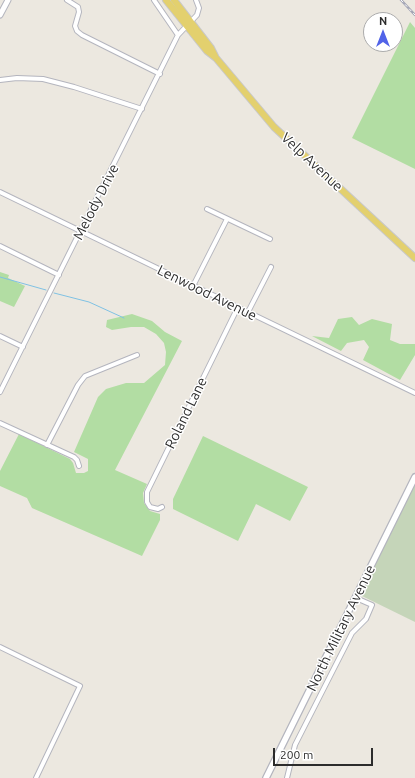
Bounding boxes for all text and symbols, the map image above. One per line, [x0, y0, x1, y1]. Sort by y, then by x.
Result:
north arrow [363, 12, 403, 52]
text: N [379, 15, 387, 27]
street label: Velp Avenue [278, 129, 346, 195]
street label: Melody Drive [70, 161, 122, 243]
street label: Lenwood Avenue [155, 262, 259, 324]
street label: Roland Lane [162, 375, 210, 451]
street label: North Military Avenue [303, 562, 379, 694]
scale bar [275, 740, 375, 766]
text: 200 m [280, 748, 313, 761]

